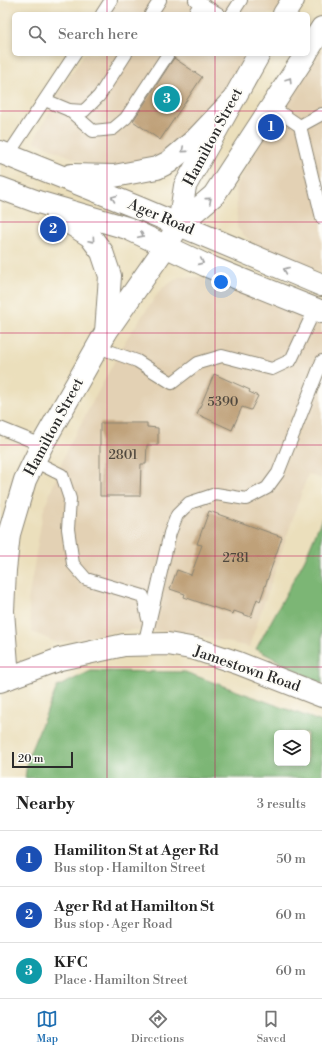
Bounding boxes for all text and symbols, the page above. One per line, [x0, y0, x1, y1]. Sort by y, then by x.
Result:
search box [12, 12, 310, 56]
icon: search [26, 23, 48, 45]
text: Search here [58, 25, 138, 44]
one-way arrow [284, 78, 291, 85]
pin: 3 [154, 84, 180, 114]
street label: Hamilton Street [179, 84, 247, 189]
pin: 1 [258, 112, 284, 142]
one-way arrow [181, 145, 188, 152]
street label: Ager Road [124, 194, 197, 240]
one-way arrow [111, 195, 119, 203]
one-way arrow [204, 197, 211, 204]
pin: 2 [40, 214, 66, 244]
one-way arrow [137, 230, 145, 238]
one-way arrow [88, 236, 95, 243]
one-way arrow [197, 258, 204, 266]
one-way arrow [282, 266, 289, 274]
your location [211, 272, 231, 292]
street label: Hamilton Street [20, 374, 88, 479]
house number: 5390 [208, 394, 239, 410]
house number: 2801 [108, 447, 138, 463]
house number: 2781 [223, 550, 250, 566]
street label: Jamestown Road [190, 641, 303, 696]
map controls [274, 730, 310, 766]
button: layers [274, 730, 310, 766]
scale bar [12, 750, 73, 769]
text: 20 m [18, 752, 43, 766]
text: Nearby [16, 793, 75, 815]
text: 3 results [257, 796, 306, 812]
text: Hamiliton St at Ager Rd [54, 841, 219, 860]
text: 1 [26, 851, 32, 867]
text: 50 m [276, 851, 306, 867]
text: Bus stop · Hamilton Street [54, 860, 206, 876]
text: Ager Rd at Hamilton St [54, 897, 214, 916]
text: 2 [25, 907, 33, 923]
text: 60 m [275, 907, 306, 923]
text: Bus stop · Ager Road [54, 916, 172, 932]
text: KFC [54, 953, 87, 972]
text: 3 [25, 963, 33, 979]
text: 60 m [275, 963, 306, 979]
text: Place · Hamilton Street [54, 972, 188, 988]
tab: Map [36, 1008, 58, 1046]
tab: Directions [131, 1008, 184, 1046]
tab: Saved [257, 1008, 286, 1046]

